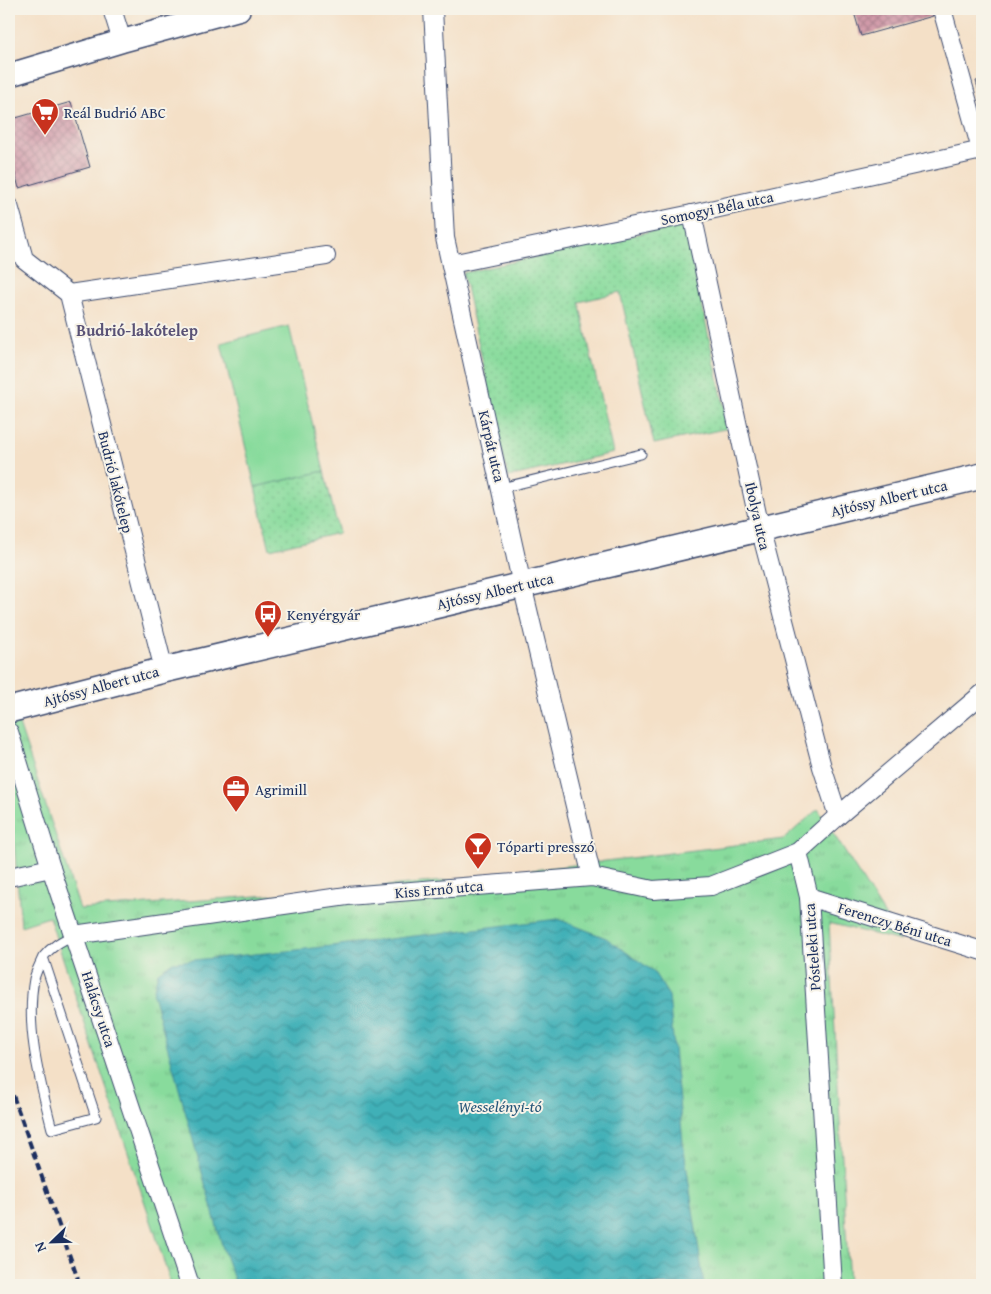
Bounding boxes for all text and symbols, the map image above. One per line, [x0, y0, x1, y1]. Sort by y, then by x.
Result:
supermarket icon: Reál Budrió ABC [30, 97, 60, 136]
place label: Reál Budrió ABC [64, 102, 166, 123]
street label: Somogyi Béla utca [659, 186, 775, 230]
district label: Budrió-lakótelep [76, 318, 198, 342]
street label: Kárpát utca [474, 408, 510, 484]
street label: Budrió lakótelep [93, 429, 139, 535]
street label: Ajtóssy Albert utca [829, 474, 949, 522]
street label: Ibolya utca [740, 480, 776, 552]
street label: Ajtóssy Albert utca [435, 567, 555, 615]
bus stop icon: Kenyérgyár [253, 599, 283, 638]
place label: Kenyérgyár [287, 604, 360, 625]
street label: Ajtóssy Albert utca [41, 660, 161, 712]
office icon: Agrimill [221, 774, 251, 813]
place label: Agrimill [255, 779, 307, 800]
bar icon: Tóparti presszó [463, 831, 493, 870]
place label: Tóparti presszó [497, 836, 595, 857]
street label: Kiss Ernő utca [394, 875, 484, 903]
street label: Ferenczy Béni utca [836, 897, 954, 951]
street label: Pósteleki utca [798, 903, 826, 991]
street label: Halácsy utca [77, 968, 121, 1050]
water label: Wesselényi-tó [458, 1094, 542, 1118]
north arrow [28, 1216, 78, 1266]
text: N [29, 1238, 51, 1255]

